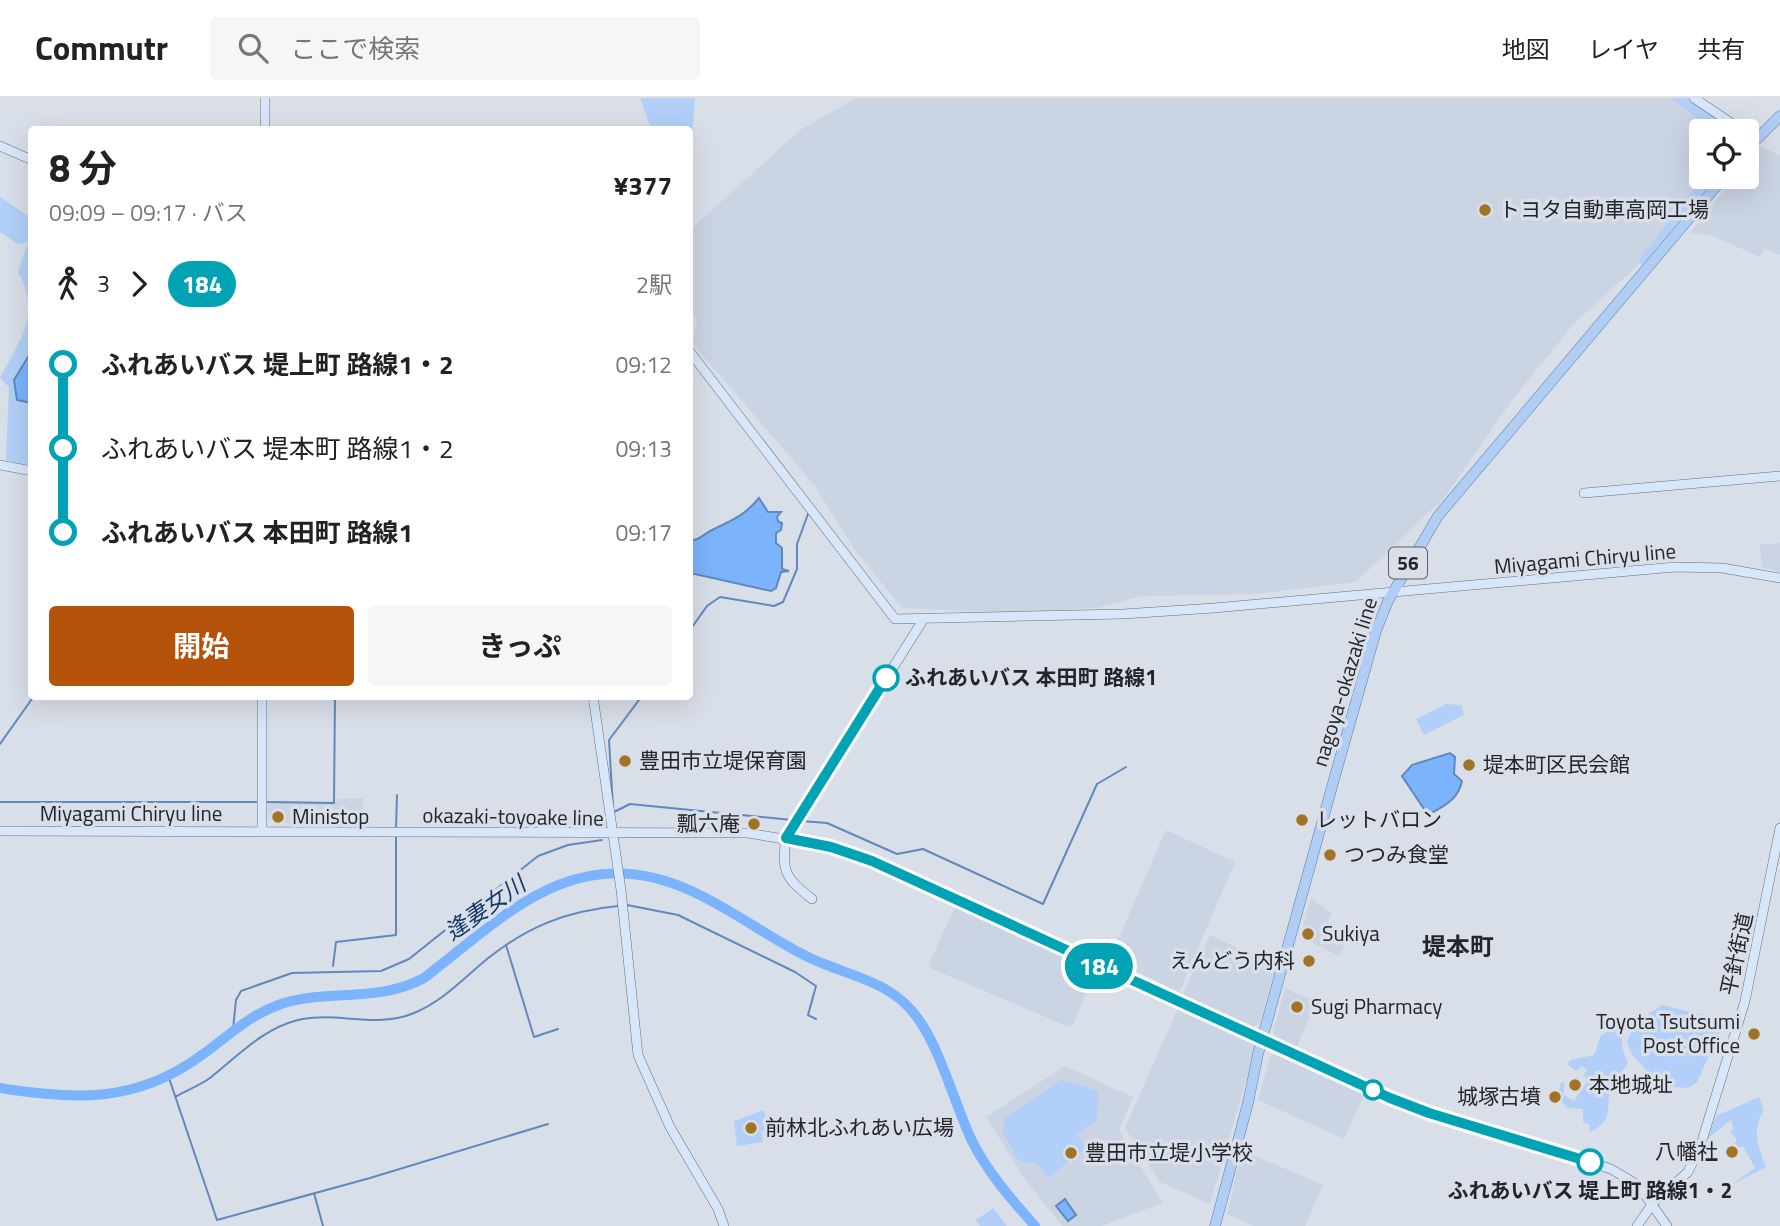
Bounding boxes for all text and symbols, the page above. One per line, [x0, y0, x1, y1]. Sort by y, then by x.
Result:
search box [210, 17, 700, 80]
text: Commutr [35, 23, 168, 73]
icon: search [234, 29, 272, 67]
text: ここで検索 [290, 29, 420, 68]
text: 地図 [1502, 31, 1550, 67]
text: レイヤ [1588, 31, 1659, 67]
text: 共有 [1697, 31, 1745, 67]
map controls [1689, 119, 1759, 189]
button: locate [1689, 119, 1759, 189]
text: 8 分 [49, 139, 117, 197]
text: ¥377 [614, 166, 672, 205]
place label: トヨタ自動車高岡工場 [1499, 193, 1709, 225]
text: 09:09 – 09:17 · バス [49, 195, 248, 230]
marker: トヨタ自動車高岡工場 [1477, 202, 1493, 218]
icon: walk [49, 265, 87, 303]
icon: forward [120, 265, 158, 303]
text: 3 [97, 266, 110, 301]
text: 184 [182, 266, 222, 302]
text: 2駅 [636, 267, 672, 302]
text: ふれあいバス 堤上町 路線1・2 [101, 345, 454, 384]
text: 09:12 [615, 347, 672, 382]
text: ふれあいバス 堤本町 路線1・2 [101, 429, 454, 468]
text: 09:13 [615, 431, 672, 466]
text: ふれあいバス 本田町 路線1 [101, 513, 413, 552]
text: 09:17 [615, 515, 672, 550]
street label: Miyagami Chiryu line [1493, 534, 1677, 582]
road number: 56 [1389, 548, 1427, 578]
street label: nagoya-okazaki line [1303, 593, 1385, 770]
button: 開始 [49, 606, 354, 686]
button: きっぷ [368, 606, 672, 686]
place label: ふれあいバス 本田町 路線1 [905, 661, 1157, 693]
marker: ふれあいバス 本田町 路線1 [873, 665, 899, 691]
place label: 豊田市立堤保育園 [639, 744, 807, 776]
place label: 堤本町区民会館 [1483, 748, 1630, 780]
marker: 豊田市立堤保育園 [617, 753, 633, 769]
marker: 堤本町区民会館 [1461, 757, 1477, 773]
street label: Miyagami Chiryu line [40, 797, 222, 829]
street label: okazaki-toyoake line [422, 798, 604, 834]
place label: Ministop [292, 800, 369, 832]
place label: レットバロン [1316, 803, 1442, 835]
place label: 瓢六庵 [677, 807, 740, 839]
marker: Ministop [270, 809, 286, 825]
marker: レットバロン [1294, 812, 1310, 828]
marker: 瓢六庵 [746, 816, 762, 832]
place label: つつみ食堂 [1344, 838, 1449, 870]
marker: つつみ食堂 [1322, 847, 1338, 863]
water label: 逢妻女川 [437, 865, 535, 948]
street label: 平針街道 [1712, 909, 1760, 998]
place label: Sukiya [1322, 917, 1380, 949]
marker: Sukiya [1300, 926, 1316, 942]
district label: 堤本町 [1422, 928, 1494, 964]
line badge: 184 [1059, 943, 1139, 989]
place label: えんどう内科 [1170, 944, 1295, 976]
text: 184 [1079, 948, 1119, 984]
marker: えんどう内科 [1301, 953, 1317, 969]
place label: Sugi Pharmacy [1311, 990, 1442, 1022]
marker: Sugi Pharmacy [1289, 999, 1305, 1015]
place label: Toyota Tsutsumi Post Office [1596, 1005, 1740, 1061]
marker: Toyota Tsutsumi Post Office [1746, 1026, 1762, 1042]
place label: 本地城址 [1589, 1068, 1673, 1100]
marker: 本地城址 [1567, 1077, 1583, 1093]
unlabelled marker [1363, 1080, 1383, 1100]
place label: 城塚古墳 [1457, 1080, 1541, 1112]
marker: 城塚古墳 [1547, 1089, 1563, 1105]
place label: 前林北ふれあい広場 [765, 1111, 954, 1143]
marker: 前林北ふれあい広場 [743, 1120, 759, 1136]
place label: 八幡社 [1655, 1135, 1718, 1167]
place label: 豊田市立堤小学校 [1085, 1136, 1253, 1168]
marker: 八幡社 [1724, 1144, 1740, 1160]
marker: 豊田市立堤小学校 [1063, 1145, 1079, 1161]
marker: ふれあいバス 堤上町 路線1・2 [1577, 1149, 1603, 1175]
place label: ふれあいバス 堤上町 路線1・2 [1448, 1174, 1732, 1206]

